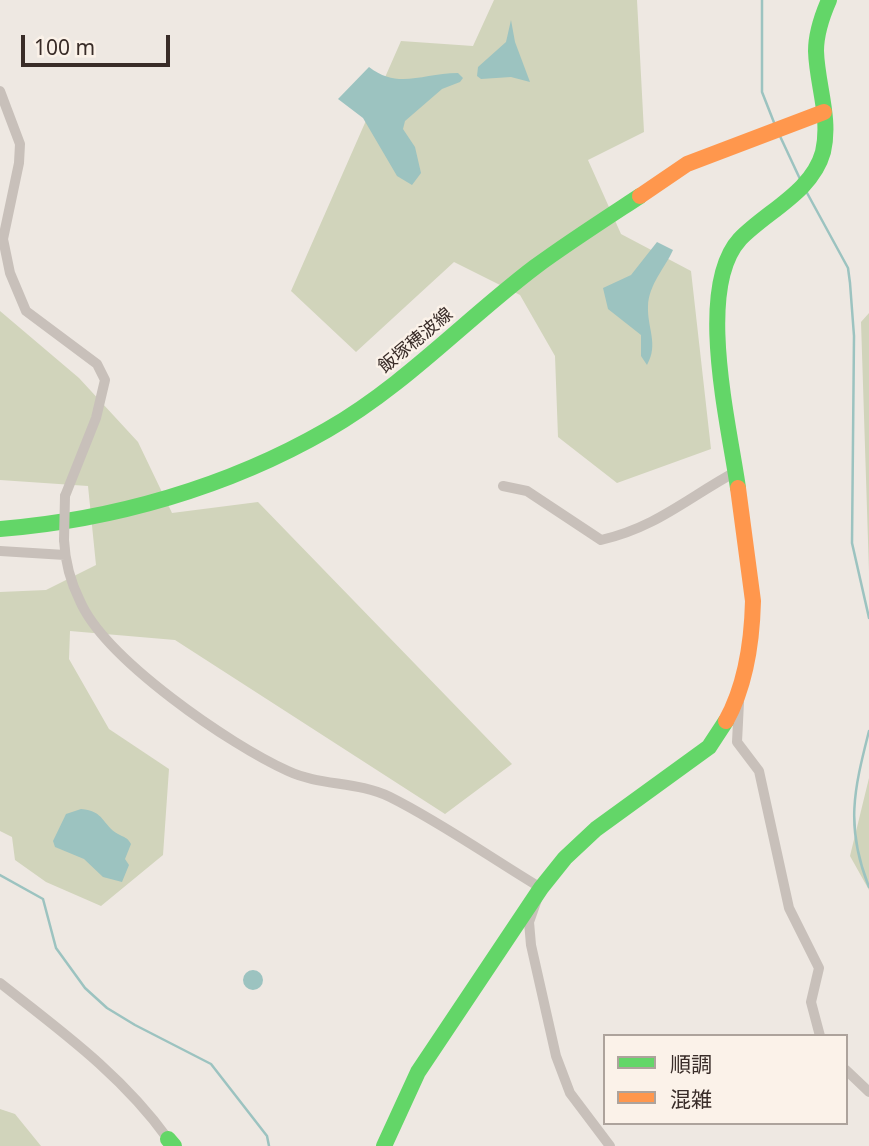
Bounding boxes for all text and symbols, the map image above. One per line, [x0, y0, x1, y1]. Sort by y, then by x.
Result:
scale bar [24, 21, 173, 65]
text: 100 m [34, 33, 95, 61]
street label: 飯塚穂波線 [375, 304, 457, 378]
legend [603, 1034, 848, 1125]
text: 順調 [670, 1050, 712, 1078]
text: 混雑 [670, 1085, 712, 1113]

